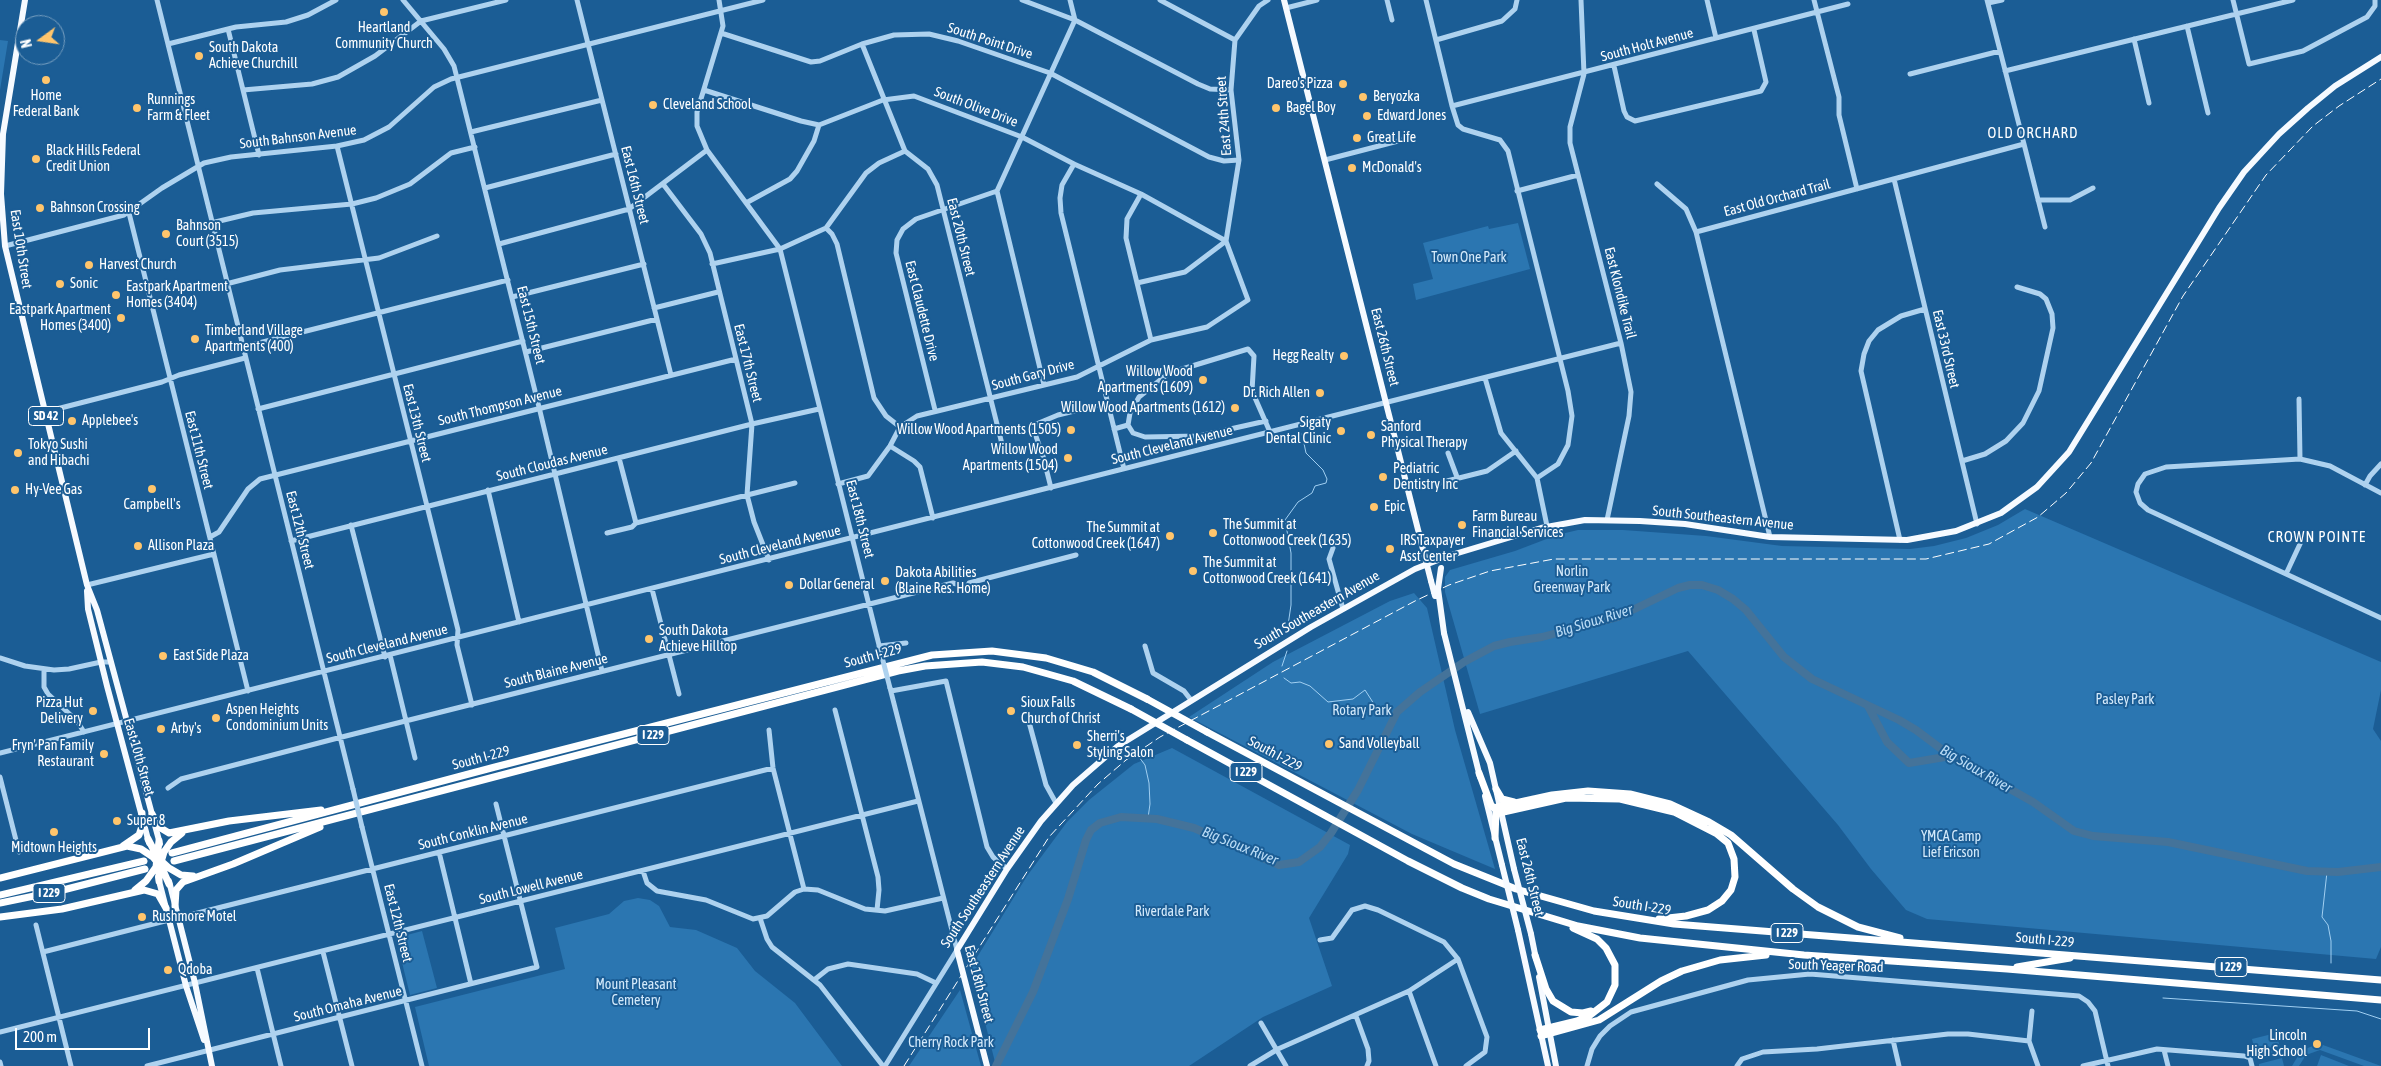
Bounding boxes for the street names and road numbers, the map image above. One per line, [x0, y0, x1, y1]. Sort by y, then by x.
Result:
street label: South Point Drive [945, 19, 1035, 63]
street label: South Holt Avenue [1599, 25, 1695, 65]
street label: East 24th Street [1213, 76, 1235, 156]
street label: South Olive Drive [932, 83, 1020, 131]
street label: South Bahnson Avenue [239, 121, 357, 153]
street label: East 16th Street [617, 144, 653, 226]
street label: East Old Orchard Trail [1722, 176, 1832, 220]
street label: East 20th Street [943, 196, 979, 278]
street label: East 10th Street [6, 208, 36, 290]
street label: East Klondike Trail [1601, 245, 1639, 341]
street label: East Claudette Drive [901, 259, 943, 363]
street label: East 15th Street [513, 284, 549, 366]
street label: East 26th Street [1367, 306, 1403, 388]
street label: East 33rd Street [1929, 308, 1963, 390]
street label: East 17th Street [730, 322, 766, 404]
street label: South Gary Drive [990, 356, 1076, 394]
street label: East 13th Street [399, 382, 435, 464]
street label: South Thompson Avenue [436, 383, 564, 429]
road number: SD 42 [28, 406, 64, 426]
street label: East 11th Street [181, 409, 217, 491]
street label: South Cleveland Avenue [1110, 422, 1234, 468]
street label: South Cloudas Avenue [495, 441, 609, 485]
street label: East 18th Street [842, 478, 878, 560]
street label: East 12th Street [282, 489, 318, 571]
street label: South Southeastern Avenue [1652, 502, 1794, 534]
street label: South Cleveland Avenue [718, 522, 842, 568]
street label: South Southeastern Avenue [1251, 567, 1383, 653]
street label: South Cleveland Avenue [325, 621, 449, 667]
street label: South I-229 [842, 640, 904, 672]
street label: South Blaine Avenue [503, 650, 609, 692]
street label: East 10th Street [120, 716, 158, 798]
road number: I 229 [637, 726, 669, 744]
street label: South I-229 [1245, 733, 1305, 775]
street label: South I-229 [450, 742, 512, 774]
road number: I 229 [1230, 762, 1262, 782]
street label: South Conklin Avenue [417, 810, 529, 854]
street label: South Southeastern Avenue [937, 823, 1029, 951]
street label: East 26th Street [1512, 836, 1548, 918]
street label: South Lowell Avenue [477, 866, 585, 908]
street label: East 12th Street [380, 882, 416, 964]
road number: I 229 [33, 884, 65, 902]
street label: South I-229 [1612, 893, 1672, 919]
road number: I 229 [1771, 924, 1803, 942]
street label: South I-229 [2015, 929, 2075, 951]
street label: East 18th Street [961, 943, 997, 1025]
street label: South Yeager Road [1788, 956, 1884, 976]
road number: I 229 [2215, 958, 2247, 976]
street label: South Omaha Avenue [292, 982, 404, 1026]

